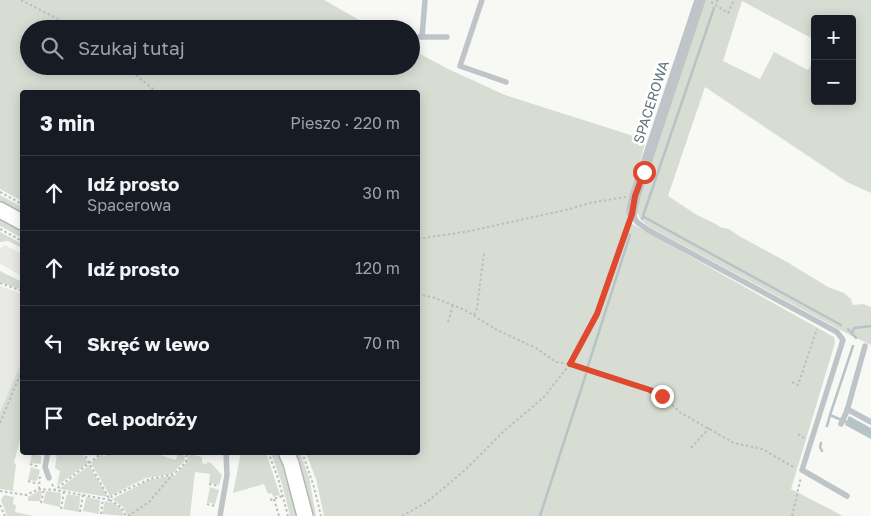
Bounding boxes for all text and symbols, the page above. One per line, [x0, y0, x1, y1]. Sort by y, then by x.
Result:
map controls [811, 15, 856, 105]
button: + [811, 15, 856, 60]
search box [20, 20, 420, 75]
icon: search [38, 34, 66, 62]
text: Szukaj tutaj [78, 36, 185, 59]
street label: SPACEROWA [629, 58, 672, 145]
button: − [811, 60, 856, 105]
text: 3 min [40, 110, 95, 136]
text: Pieszo · 220 m [290, 113, 400, 133]
route start [633, 161, 656, 184]
text: Idź prosto [87, 172, 179, 195]
icon: ahead [40, 179, 68, 207]
text: 30 m [363, 183, 400, 203]
text: Spacerowa [87, 195, 171, 215]
icon: ahead [40, 254, 68, 282]
text: Idź prosto [87, 257, 179, 280]
text: 120 m [355, 258, 400, 278]
icon: left [40, 329, 68, 357]
text: Skręć w lewo [87, 332, 210, 355]
text: 70 m [363, 333, 400, 353]
route end [651, 385, 674, 408]
icon: arrive [40, 404, 68, 432]
text: Cel podróży [87, 407, 197, 430]

